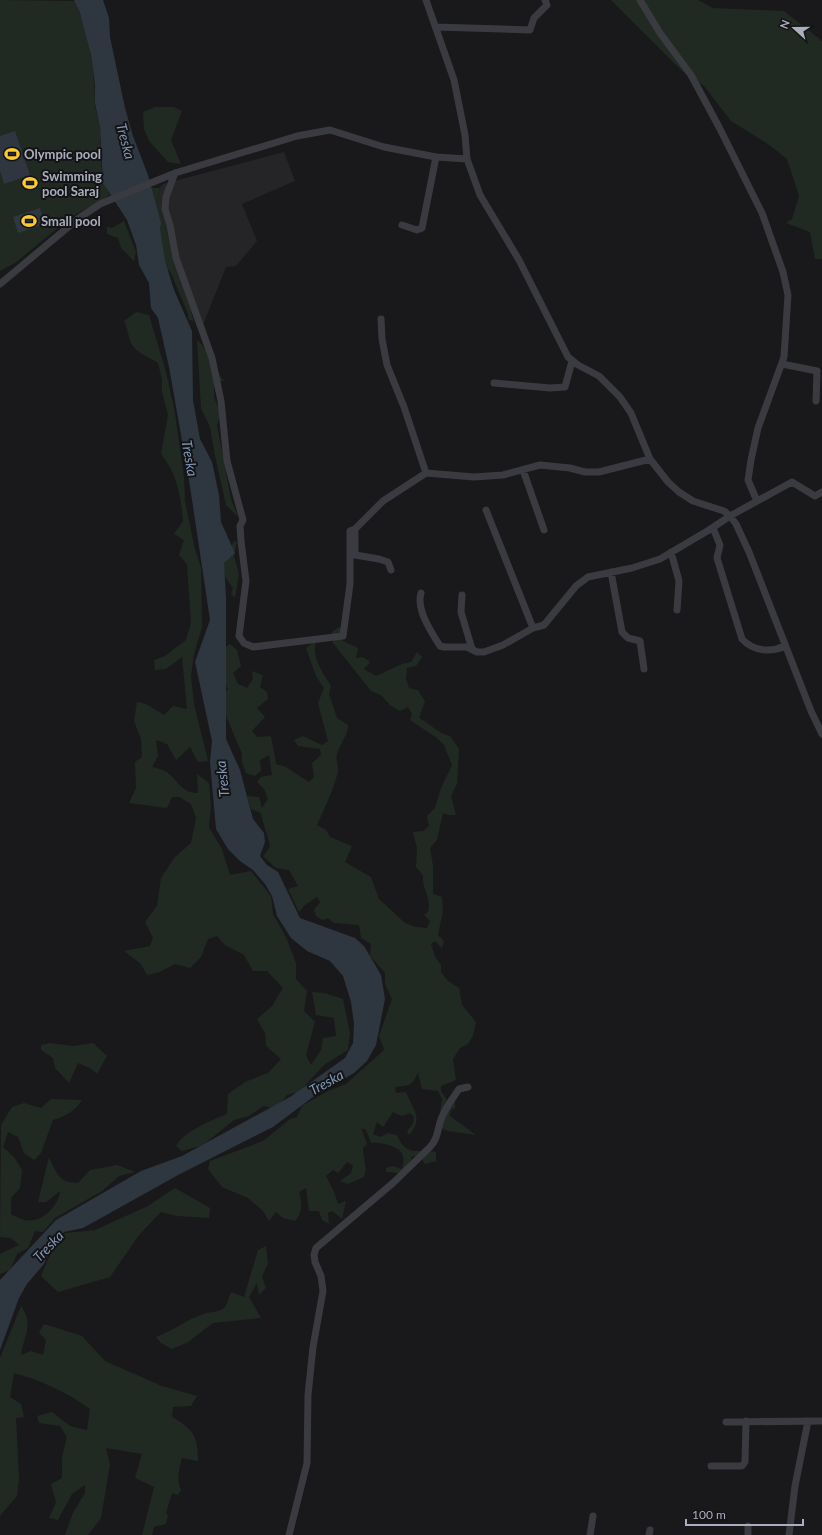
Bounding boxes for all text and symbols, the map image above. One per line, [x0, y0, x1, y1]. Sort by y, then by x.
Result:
north arrow [774, 8, 814, 48]
text: N [777, 18, 792, 31]
water label: Treska [113, 121, 139, 161]
sports icon: Olympic pool [3, 145, 21, 163]
place label: Olympic pool [24, 146, 101, 162]
place label: Swimming pool Saraj [42, 168, 102, 199]
sports icon: Swimming pool Saraj [21, 174, 39, 192]
sports icon: Small pool [20, 212, 38, 230]
place label: Small pool [41, 213, 101, 229]
water label: Treska [178, 438, 202, 478]
water label: Treska [212, 760, 232, 798]
water label: Treska [306, 1066, 346, 1098]
water label: Treska [29, 1227, 67, 1265]
scale bar [686, 1501, 803, 1527]
text: 100 m [692, 1507, 726, 1522]

